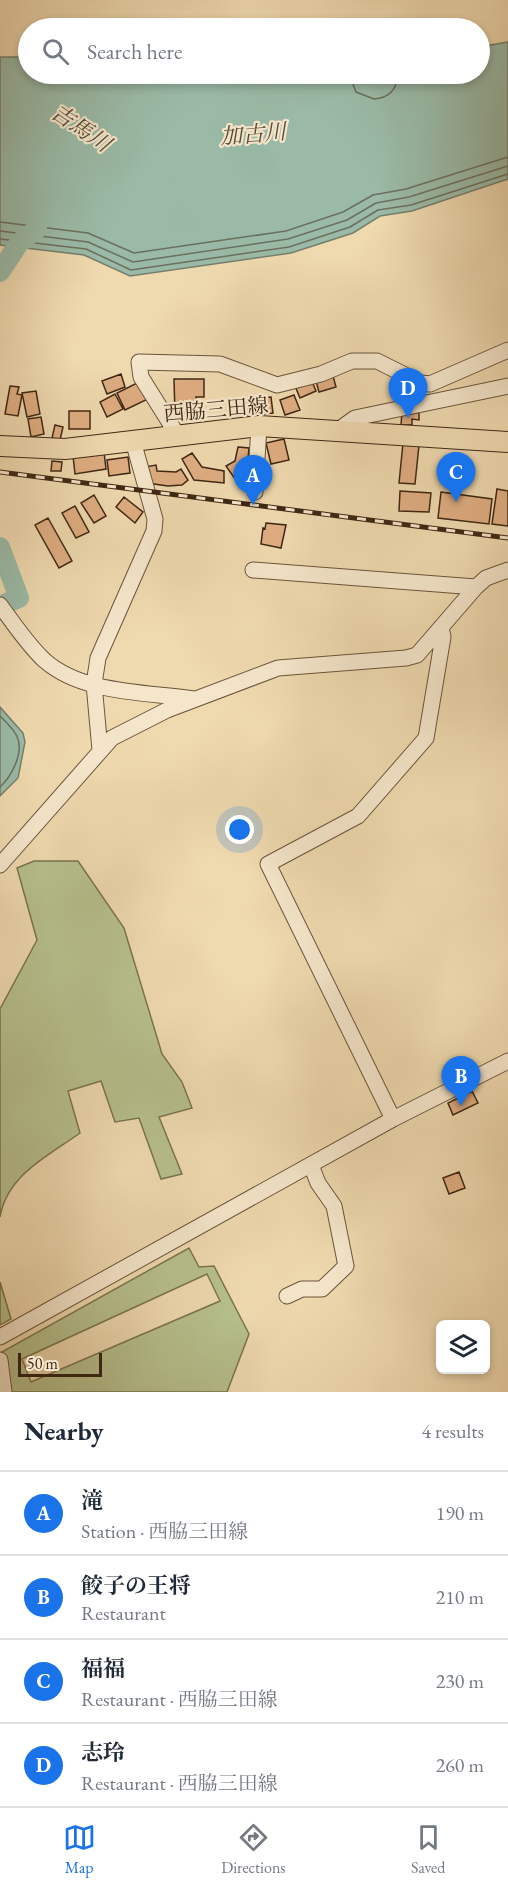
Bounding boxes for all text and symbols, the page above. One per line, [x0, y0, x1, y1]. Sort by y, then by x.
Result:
search box [18, 18, 490, 84]
icon: search [39, 35, 72, 68]
text: Search here [87, 37, 182, 66]
water label: 吉馬川 [46, 98, 118, 160]
water label: 加古川 [219, 117, 289, 151]
pin: D [388, 368, 428, 418]
street label: 西脇三田線 [163, 391, 269, 427]
pin: C [436, 452, 476, 502]
pin: A [234, 456, 272, 505]
your location [225, 815, 254, 844]
pin: B [442, 1056, 480, 1106]
map controls [436, 1320, 490, 1374]
button: layers [436, 1320, 490, 1374]
scale bar [18, 1350, 102, 1378]
text: 50 m [27, 1353, 58, 1374]
text: Nearby [24, 1414, 104, 1448]
text: 4 results [421, 1418, 484, 1444]
text: 滝 [81, 1486, 103, 1515]
text: A [36, 1500, 51, 1526]
text: 190 m [436, 1500, 484, 1526]
text: Station · 西脇三田線 [81, 1518, 248, 1544]
text: 餃子の王将 [81, 1571, 191, 1600]
text: B [37, 1584, 50, 1610]
text: 210 m [436, 1584, 484, 1610]
text: Restaurant [81, 1600, 166, 1626]
text: 福福 [81, 1654, 125, 1683]
text: C [36, 1668, 51, 1694]
text: 230 m [436, 1668, 484, 1694]
text: Restaurant · 西脇三田線 [81, 1686, 278, 1712]
text: 志玲 [81, 1738, 125, 1767]
text: D [36, 1752, 51, 1778]
text: 260 m [436, 1752, 484, 1778]
text: Restaurant · 西脇三田線 [81, 1770, 278, 1796]
tab: Map [63, 1821, 96, 1878]
tab: Directions [221, 1821, 286, 1878]
tab: Saved [411, 1821, 445, 1878]

